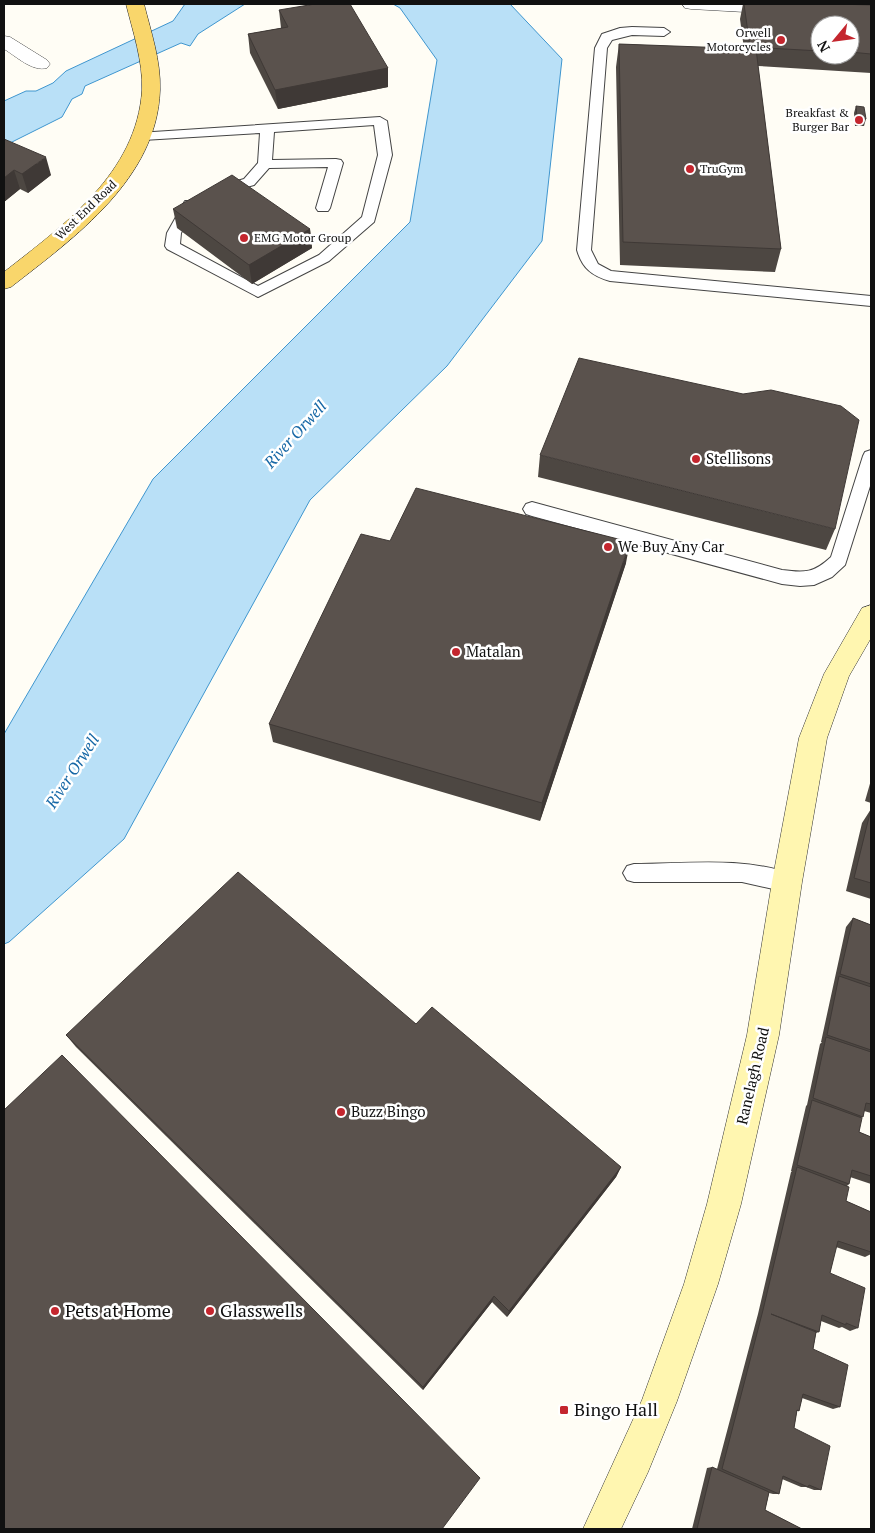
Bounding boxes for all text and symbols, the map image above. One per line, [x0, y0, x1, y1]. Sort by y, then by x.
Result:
north arrow [810, 15, 860, 65]
place label: Orwell Motorcycles [707, 25, 771, 54]
marker: Orwell Motorcycles [775, 34, 787, 46]
text: N [812, 37, 834, 56]
place label: Breakfast & Burger Bar [786, 105, 850, 134]
marker: Breakfast & Burger Bar [853, 114, 865, 126]
place label: TruGym [700, 161, 744, 176]
marker: TruGym [684, 163, 696, 175]
street label: West End Road [52, 176, 120, 243]
place label: EMG Motor Group [254, 230, 351, 245]
marker: EMG Motor Group [238, 232, 250, 244]
water label: River Orwell [258, 395, 332, 473]
place label: Stellisons [706, 448, 771, 468]
marker: Stellisons [690, 453, 702, 465]
place label: We Buy Any Car [618, 536, 725, 556]
marker: We Buy Any Car [602, 541, 614, 553]
place label: Matalan [466, 641, 521, 661]
marker: Matalan [450, 646, 462, 658]
water label: River Orwell [39, 729, 104, 813]
street label: Ranelagh Road [731, 1025, 773, 1126]
place label: Buzz Bingo [351, 1101, 426, 1121]
marker: Buzz Bingo [335, 1106, 347, 1118]
place label: Pets at Home [65, 1298, 171, 1322]
place label: Glasswells [220, 1298, 303, 1322]
marker: Pets at Home [49, 1305, 61, 1317]
marker: Glasswells [204, 1305, 216, 1317]
place label: Bingo Hall [574, 1397, 658, 1421]
marker: Bingo Hall [558, 1404, 570, 1416]

